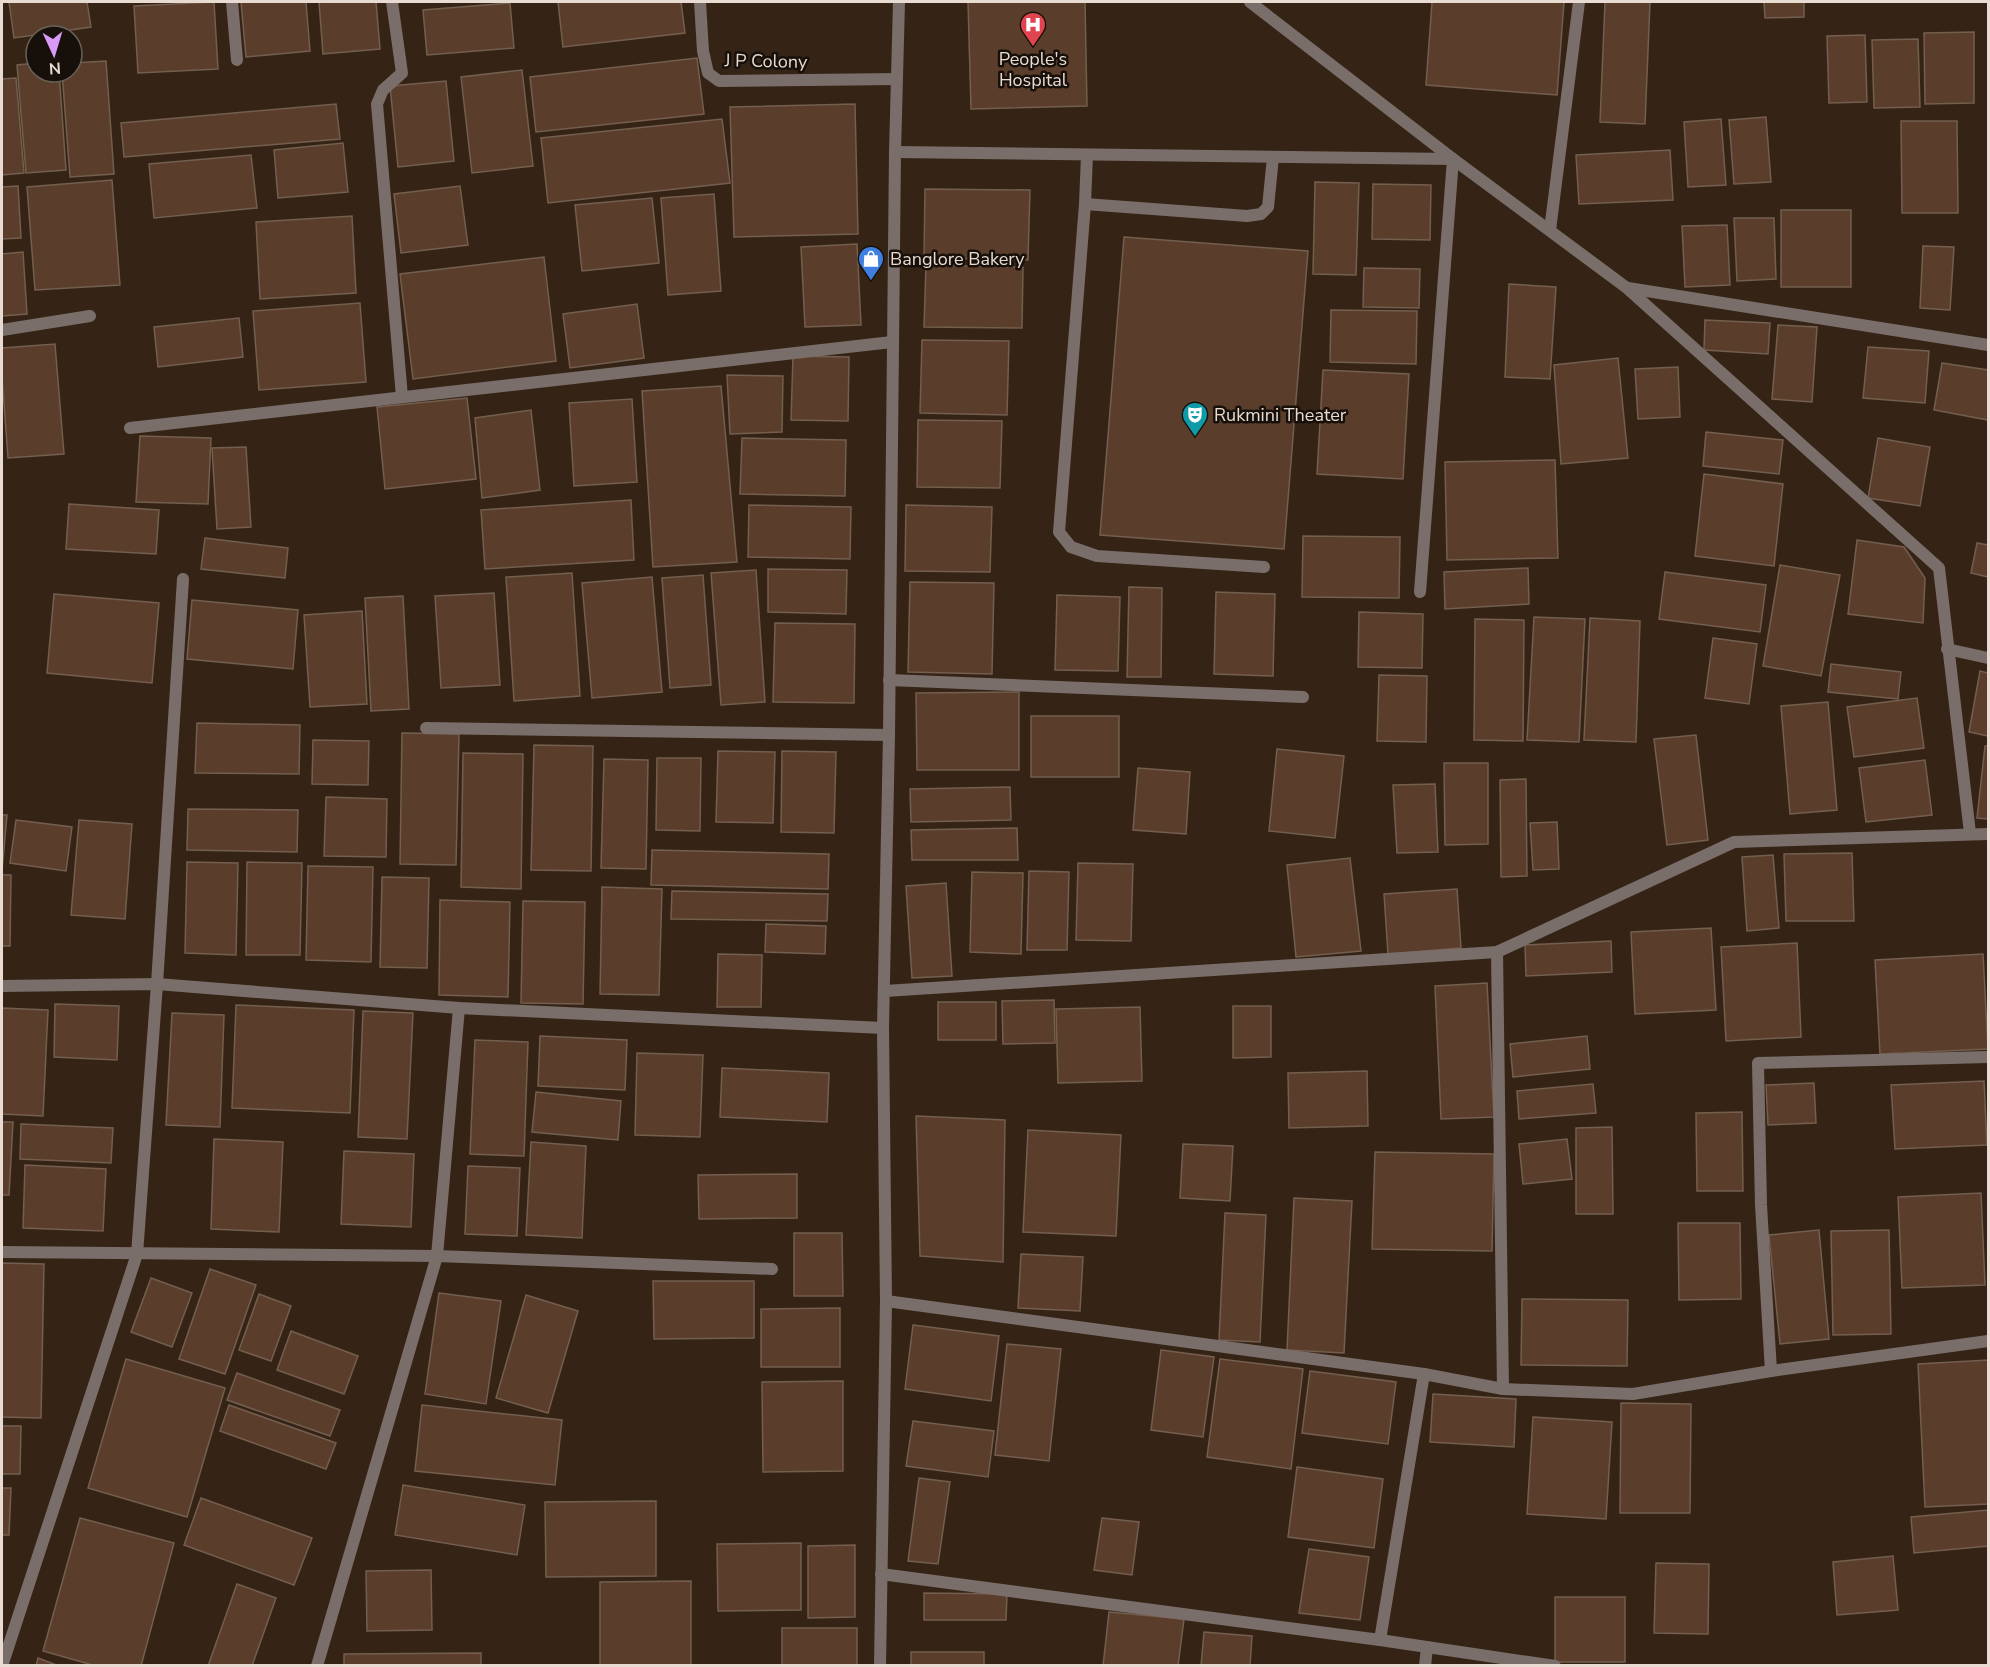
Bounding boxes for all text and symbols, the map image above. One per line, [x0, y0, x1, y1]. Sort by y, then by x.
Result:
hospital icon: People's Hospital [1018, 10, 1048, 48]
north arrow [24, 24, 84, 84]
place label: People's Hospital [999, 47, 1068, 92]
street label: J P Colony [723, 48, 808, 74]
text: N [48, 57, 62, 79]
shop icon: Banglore Bakery [856, 244, 886, 282]
place label: Banglore Bakery [890, 247, 1025, 271]
theatre icon: Rukmini Theater [1180, 400, 1210, 438]
place label: Rukmini Theater [1214, 403, 1347, 427]

